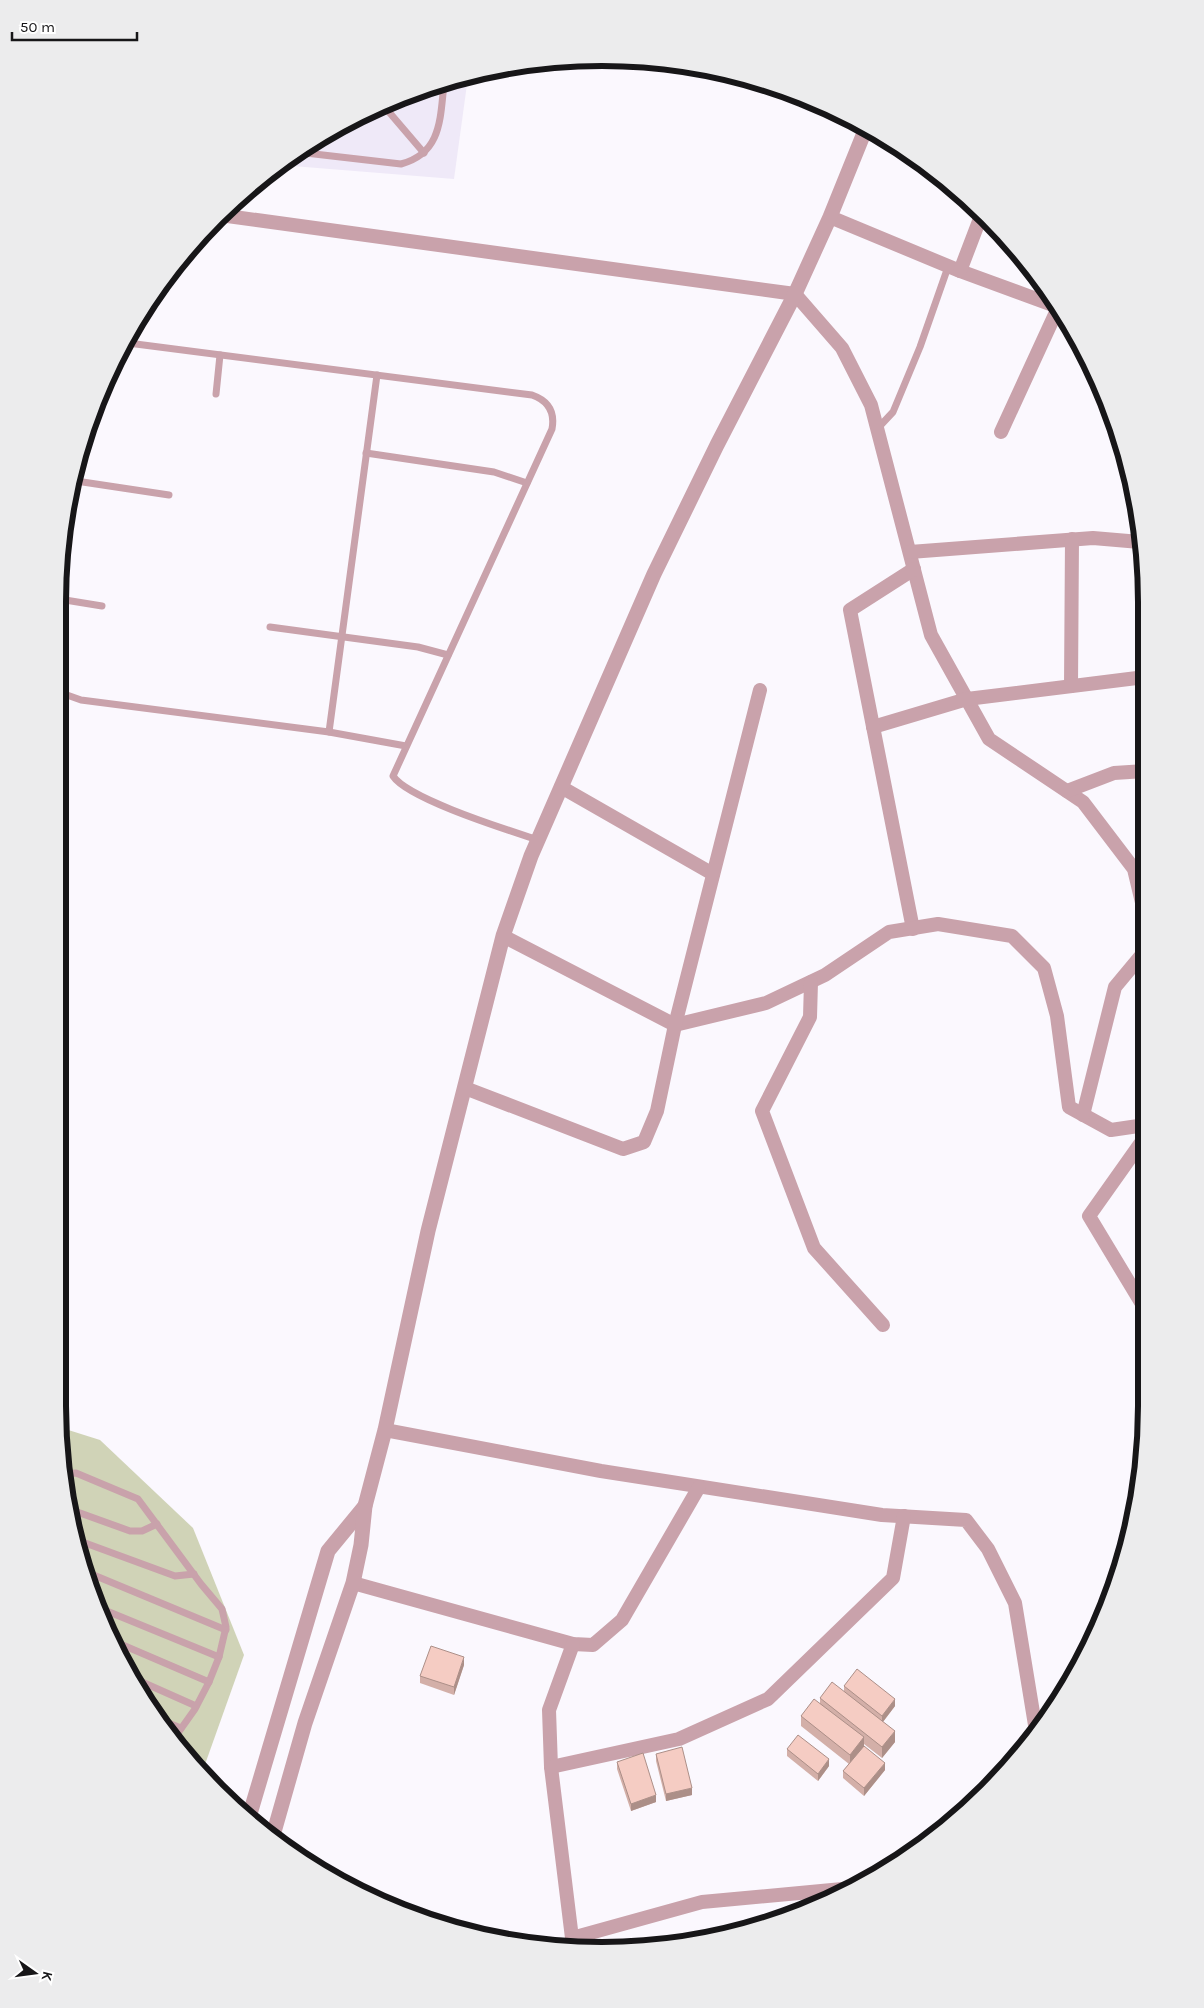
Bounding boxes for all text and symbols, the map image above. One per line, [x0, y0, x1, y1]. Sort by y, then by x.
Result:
scale bar [12, 10, 138, 42]
text: 50 m [20, 18, 55, 36]
north arrow [10, 1948, 60, 1998]
text: K [38, 1970, 56, 1983]

